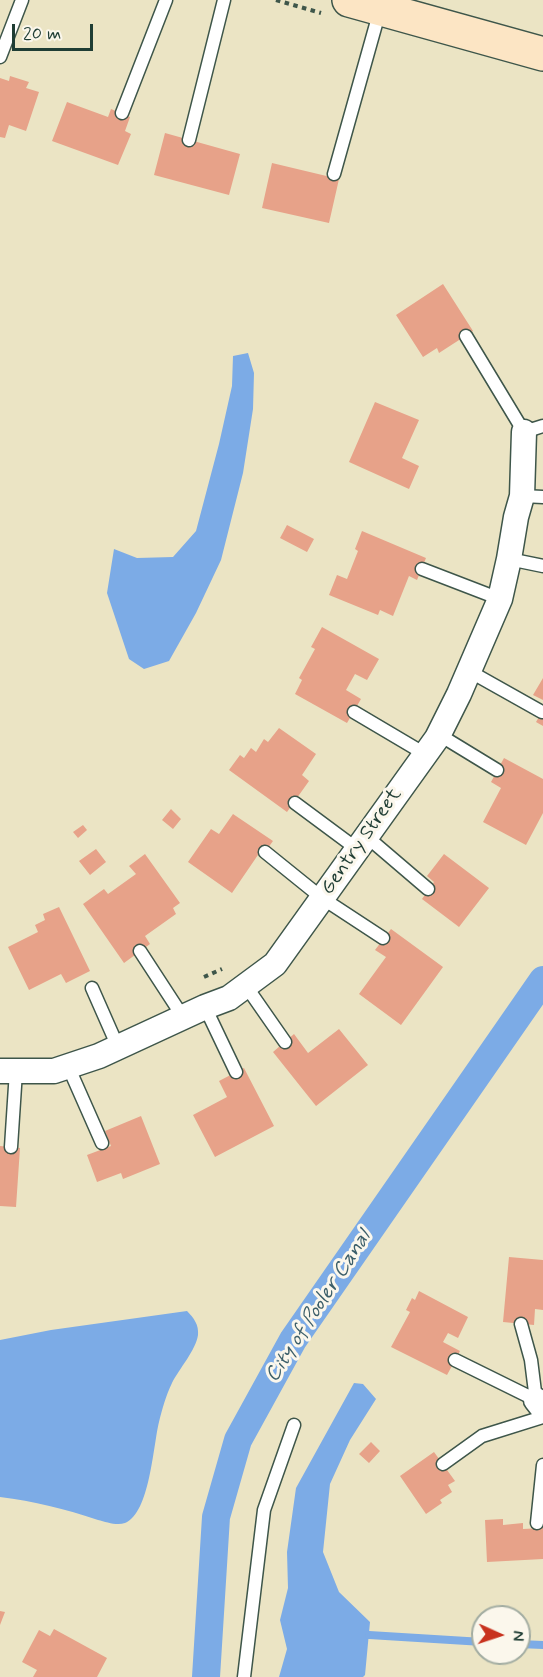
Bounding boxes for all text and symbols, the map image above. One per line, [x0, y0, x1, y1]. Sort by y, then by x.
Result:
scale bar [15, 12, 96, 50]
text: 20 m [23, 22, 61, 46]
street label: Gentry Street [316, 784, 408, 900]
water label: City of Pooler Canal [261, 1227, 377, 1387]
north arrow [471, 1605, 531, 1665]
text: N [507, 1630, 528, 1642]

